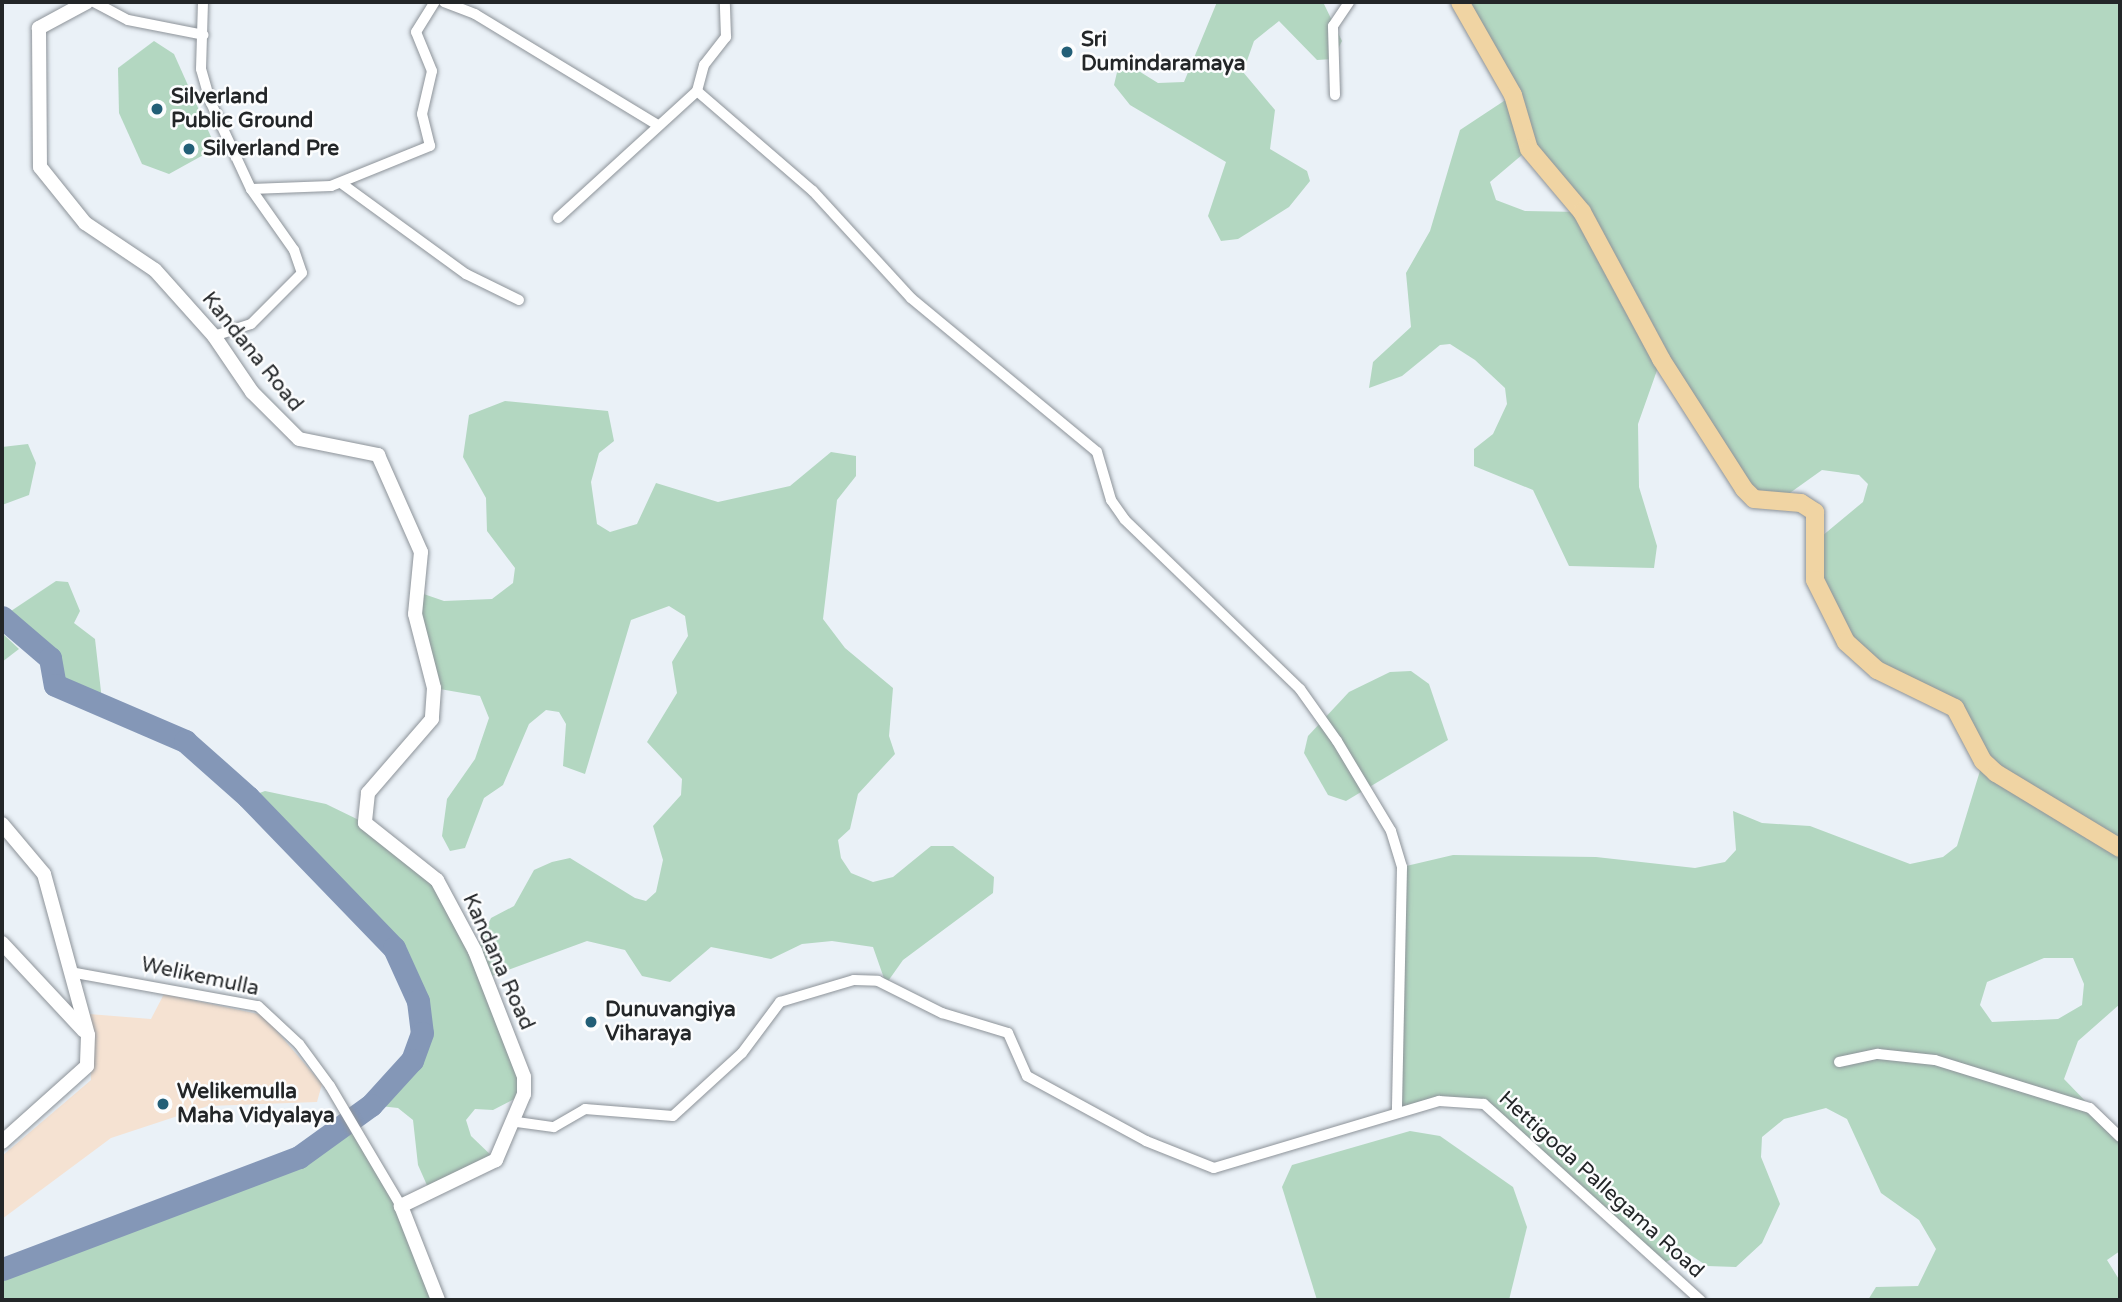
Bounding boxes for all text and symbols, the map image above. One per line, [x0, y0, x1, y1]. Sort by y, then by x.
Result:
place label: Sri Dumindaramaya [1081, 27, 1245, 77]
marker: Sri Dumindaramaya [1059, 44, 1075, 60]
place label: Silverland Public Ground [171, 84, 313, 134]
marker: Silverland Public Ground [149, 101, 165, 117]
place label: Silverland Pre [203, 136, 339, 162]
marker: Silverland Pre [181, 141, 197, 157]
street label: Kandana Road [196, 287, 308, 417]
street label: Kandana Road [457, 890, 539, 1034]
street label: Welikemulla [139, 952, 261, 1002]
place label: Dunuvangiya Viharaya [605, 997, 736, 1047]
marker: Dunuvangiya Viharaya [583, 1014, 599, 1030]
place label: Welikemulla Maha Vidyalaya [177, 1079, 335, 1129]
street label: Hettigoda Pallegama Road [1493, 1086, 1709, 1284]
marker: Welikemulla Maha Vidyalaya [155, 1096, 171, 1112]

